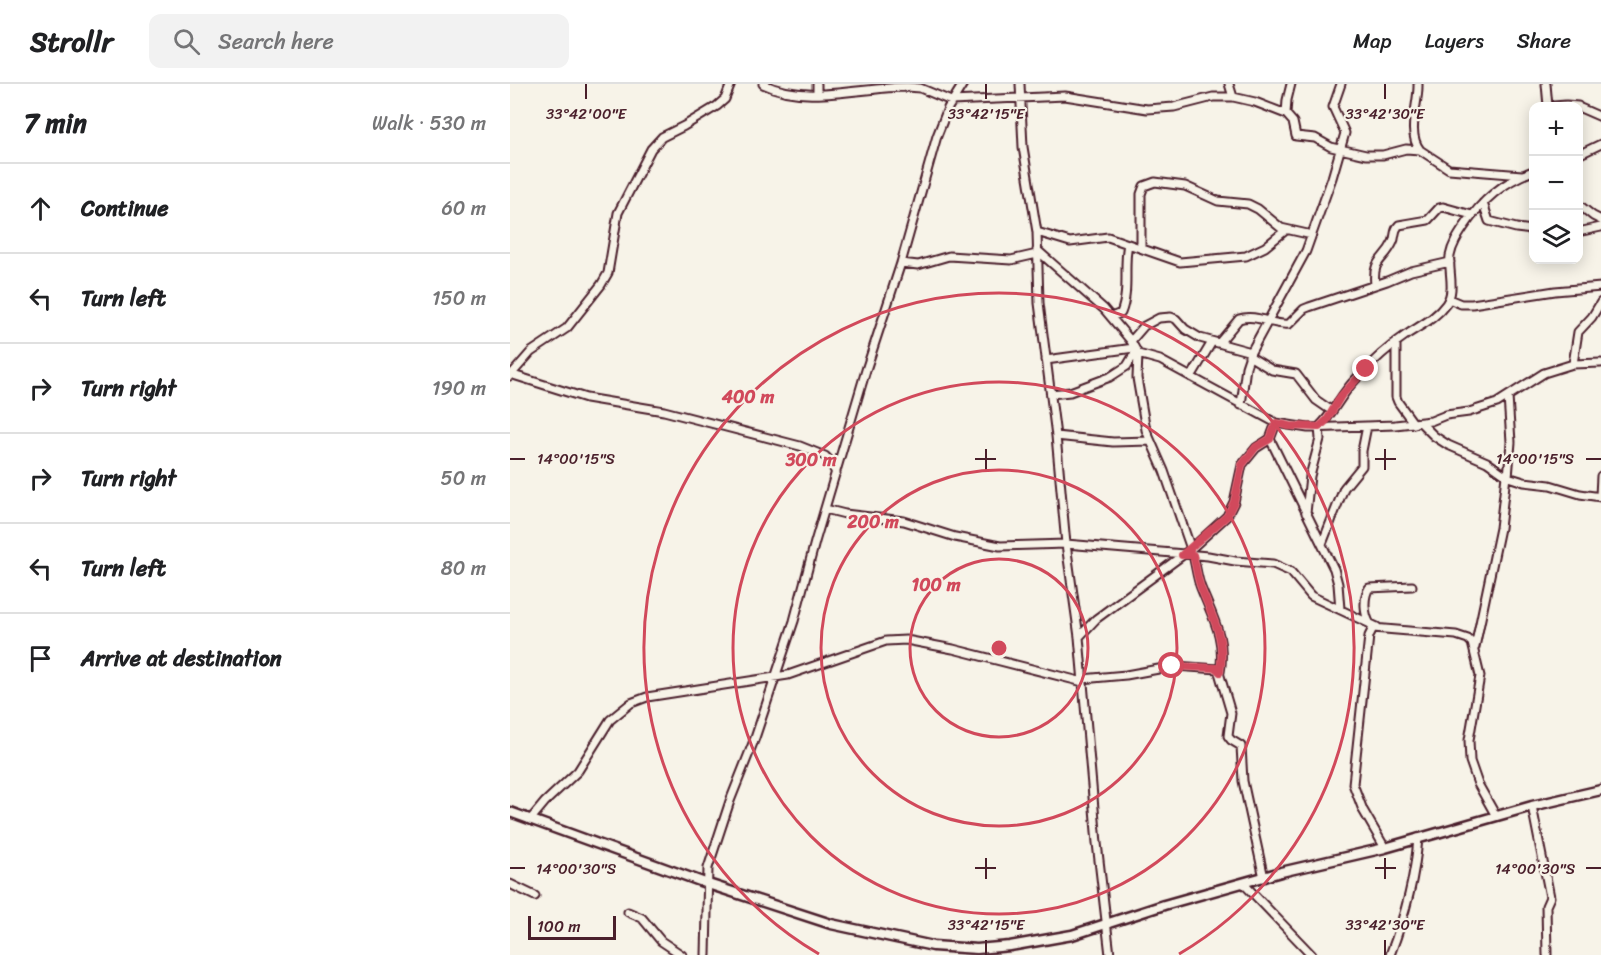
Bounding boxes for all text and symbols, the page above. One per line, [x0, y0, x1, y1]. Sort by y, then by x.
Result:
search box [149, 14, 569, 68]
text: Strollr [30, 17, 113, 66]
text: Search here [218, 22, 334, 61]
text: Map [1353, 22, 1392, 60]
text: Layers [1425, 22, 1484, 60]
text: Share [1517, 22, 1571, 60]
icon: search [170, 25, 203, 58]
text: 7 min [24, 100, 87, 146]
text: 33°42'00"E [546, 101, 628, 127]
text: 33°42'15"E [948, 101, 1026, 127]
text: 33°42'30"E [1346, 101, 1426, 127]
map controls [1529, 102, 1583, 264]
button: + [1529, 102, 1583, 156]
text: Walk · 530 m [372, 106, 486, 141]
button: − [1529, 156, 1583, 210]
text: Continue [81, 189, 169, 228]
text: 60 m [441, 191, 486, 226]
icon: ahead [24, 192, 57, 225]
button: layers [1529, 210, 1583, 264]
text: Turn left [81, 279, 166, 318]
text: 150 m [432, 281, 486, 316]
icon: left [24, 282, 57, 315]
route end [1352, 355, 1378, 381]
text: Turn right [81, 369, 176, 408]
text: 190 m [432, 371, 486, 406]
icon: right [24, 372, 57, 405]
text: 400 m [721, 381, 774, 413]
text: 300 m [784, 444, 837, 476]
text: 14°00'15"S [537, 446, 616, 472]
text: 14°00'15"S [1496, 446, 1575, 472]
text: Turn right [81, 459, 176, 498]
text: 50 m [441, 461, 486, 496]
icon: right [24, 462, 57, 495]
text: 200 m [846, 506, 899, 538]
text: Turn left [81, 549, 166, 588]
text: 80 m [441, 551, 486, 586]
icon: left [24, 552, 57, 585]
text: 100 m [912, 569, 961, 601]
centre of rings [989, 638, 1009, 658]
text: Arrive at destination [81, 639, 282, 678]
icon: arrive [24, 642, 57, 675]
route start [1158, 652, 1184, 678]
text: 14°00'30"S [536, 856, 617, 882]
text: 14°00'30"S [1495, 856, 1576, 882]
text: 100 m [537, 912, 581, 941]
text: 33°42'15"E [948, 912, 1026, 938]
text: 33°42'30"E [1346, 912, 1426, 938]
scale bar [528, 913, 616, 940]

